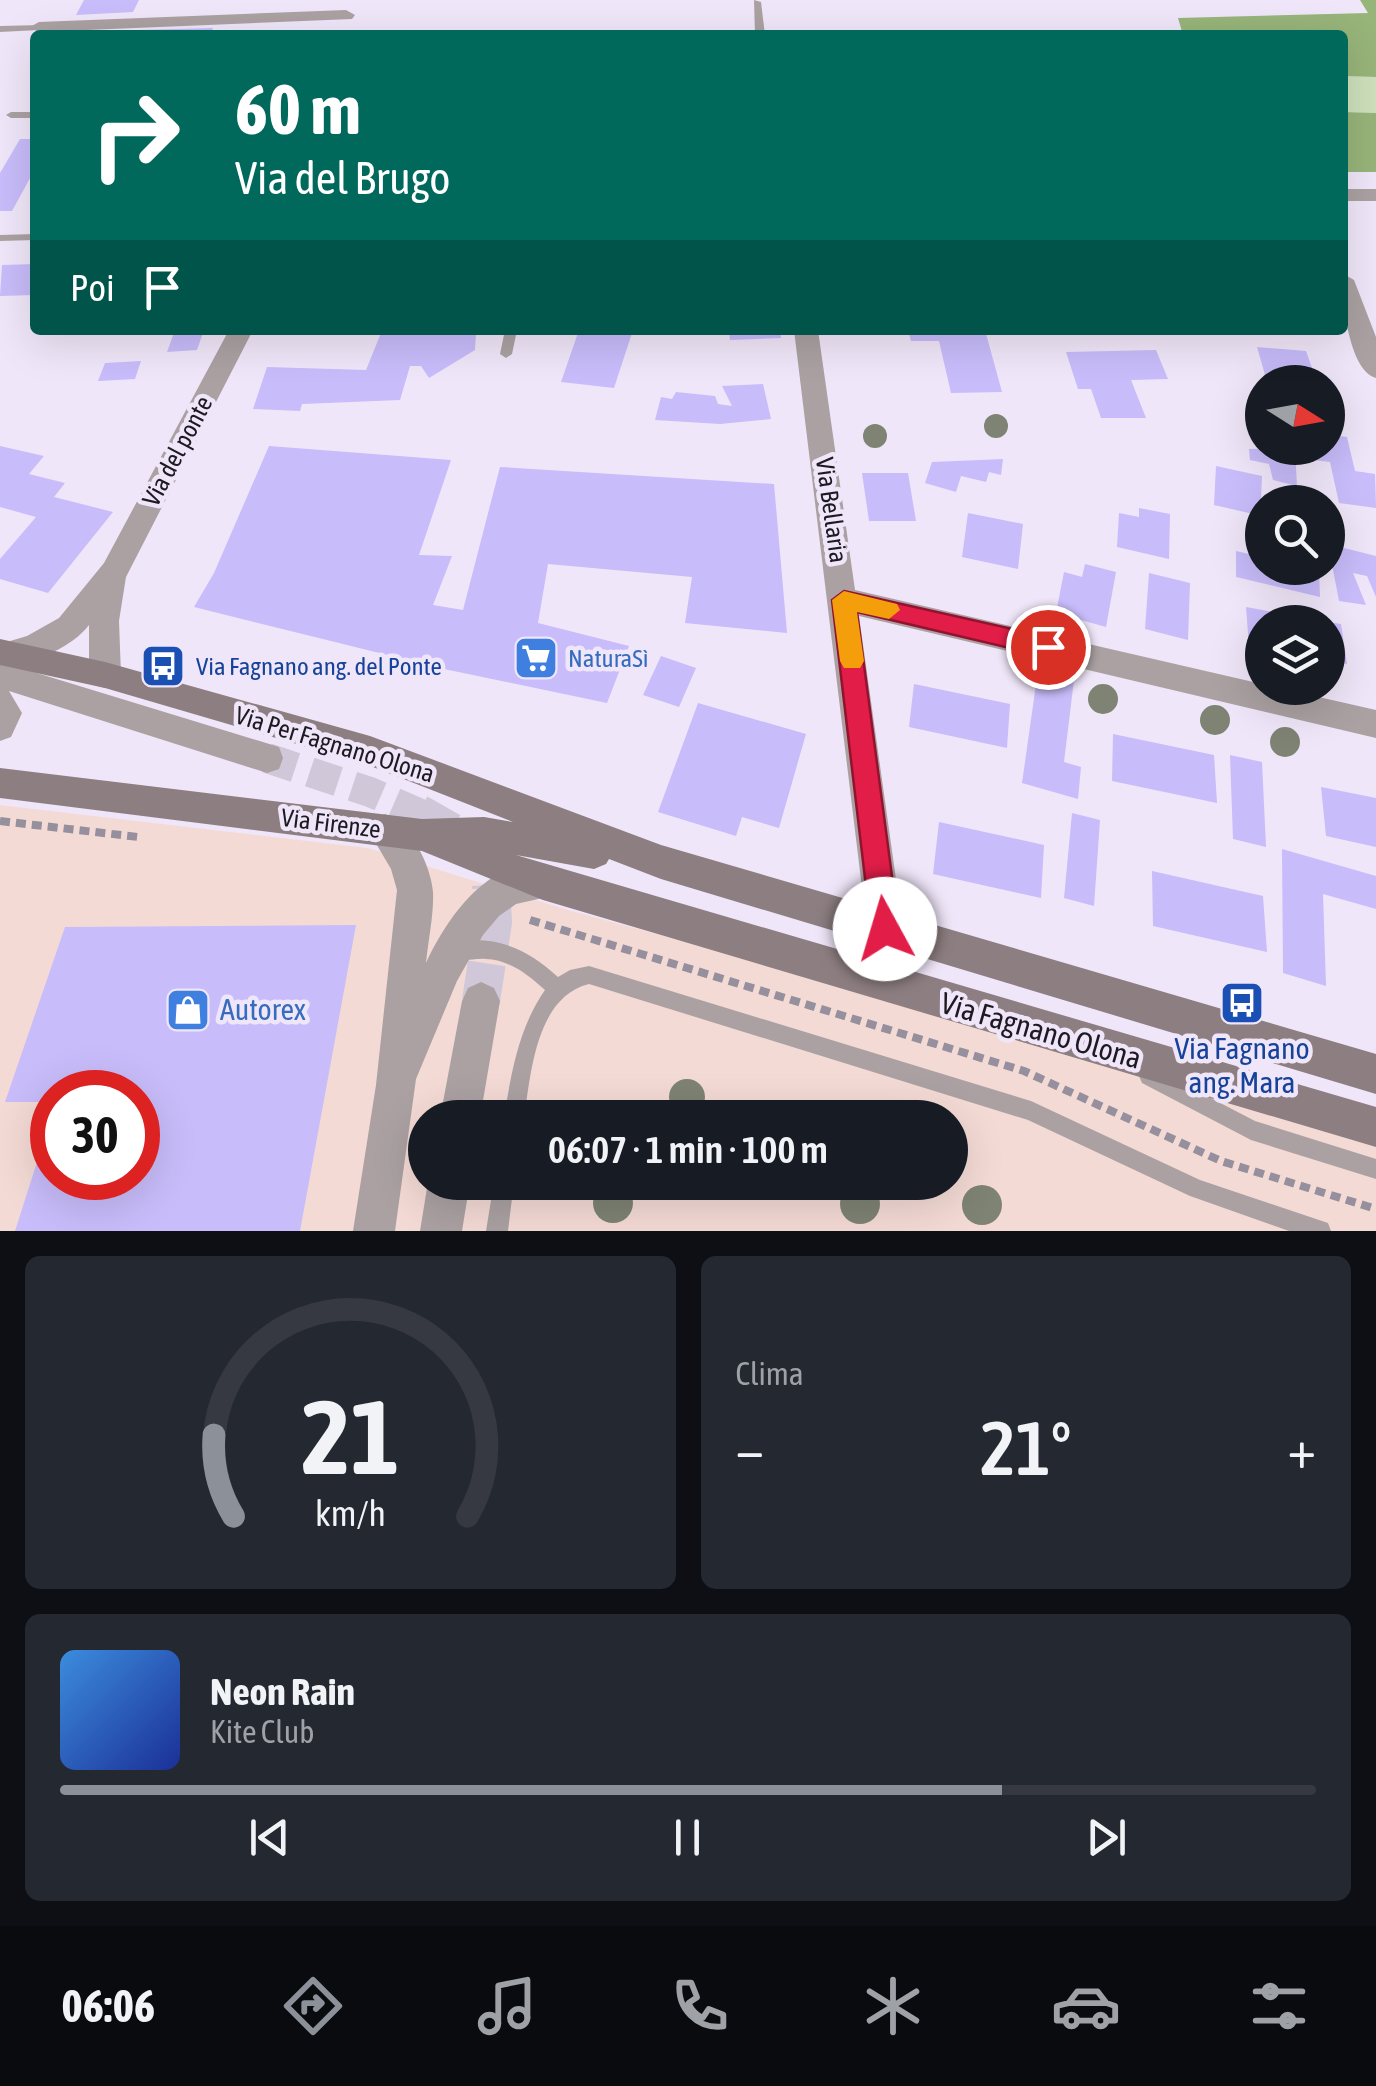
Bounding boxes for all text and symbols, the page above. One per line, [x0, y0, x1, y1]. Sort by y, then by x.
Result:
text: 60 m [235, 69, 361, 149]
icon: right [70, 70, 200, 200]
text: Via del Brugo [235, 152, 450, 204]
icon: arrive [135, 260, 190, 315]
text: Poi [70, 266, 115, 309]
north arrow [1245, 365, 1345, 465]
map controls [1245, 365, 1345, 705]
street label: Via del ponte [136, 391, 218, 511]
street label: Via Bellaria [811, 456, 853, 564]
button: search [1245, 485, 1345, 585]
pin [1006, 605, 1091, 690]
button: layers [1245, 605, 1345, 705]
icon: arrive [1021, 620, 1076, 675]
supermarket icon: NaturaSì [513, 635, 559, 681]
bus stop icon: Via Fagnano ang. del Ponte [140, 643, 186, 689]
place label: NaturaSì [568, 644, 648, 672]
place label: Via Fagnano ang. del Ponte [196, 652, 442, 680]
street label: Via Per Fagnano Olona [232, 700, 438, 788]
street label: Via Firenze [280, 803, 382, 843]
position arrow [833, 877, 937, 981]
bus stop icon: Via Fagnano ang. Mara [1219, 980, 1265, 1026]
street label: Via Fagnano Olona [937, 985, 1145, 1075]
shop icon: Autorex [165, 987, 211, 1033]
place label: Autorex [220, 992, 306, 1026]
place label: Via Fagnano ang. Mara [1174, 1031, 1310, 1099]
speed limit sign: 30 [30, 1070, 160, 1200]
text: 06:07 · 1 min · 100 m [548, 1128, 828, 1171]
text: Clima [736, 1355, 804, 1392]
text: 21 [301, 1377, 399, 1496]
text: 21° [980, 1405, 1071, 1491]
text: − [736, 1417, 764, 1480]
text: + [1287, 1417, 1316, 1480]
text: km/h [315, 1493, 386, 1534]
text: Neon Rain [210, 1670, 355, 1713]
text: Kite Club [210, 1713, 314, 1750]
icon: previous [242, 1810, 297, 1865]
icon: pause [660, 1810, 715, 1865]
icon: next [1079, 1810, 1134, 1865]
icon: directions [278, 1971, 348, 2041]
icon: music [472, 1971, 542, 2041]
icon: phone [665, 1971, 735, 2041]
icon: climate [858, 1971, 928, 2041]
icon: car [1051, 1971, 1121, 2041]
icon: filters [1244, 1971, 1314, 2041]
text: 06:06 [62, 1980, 155, 2032]

